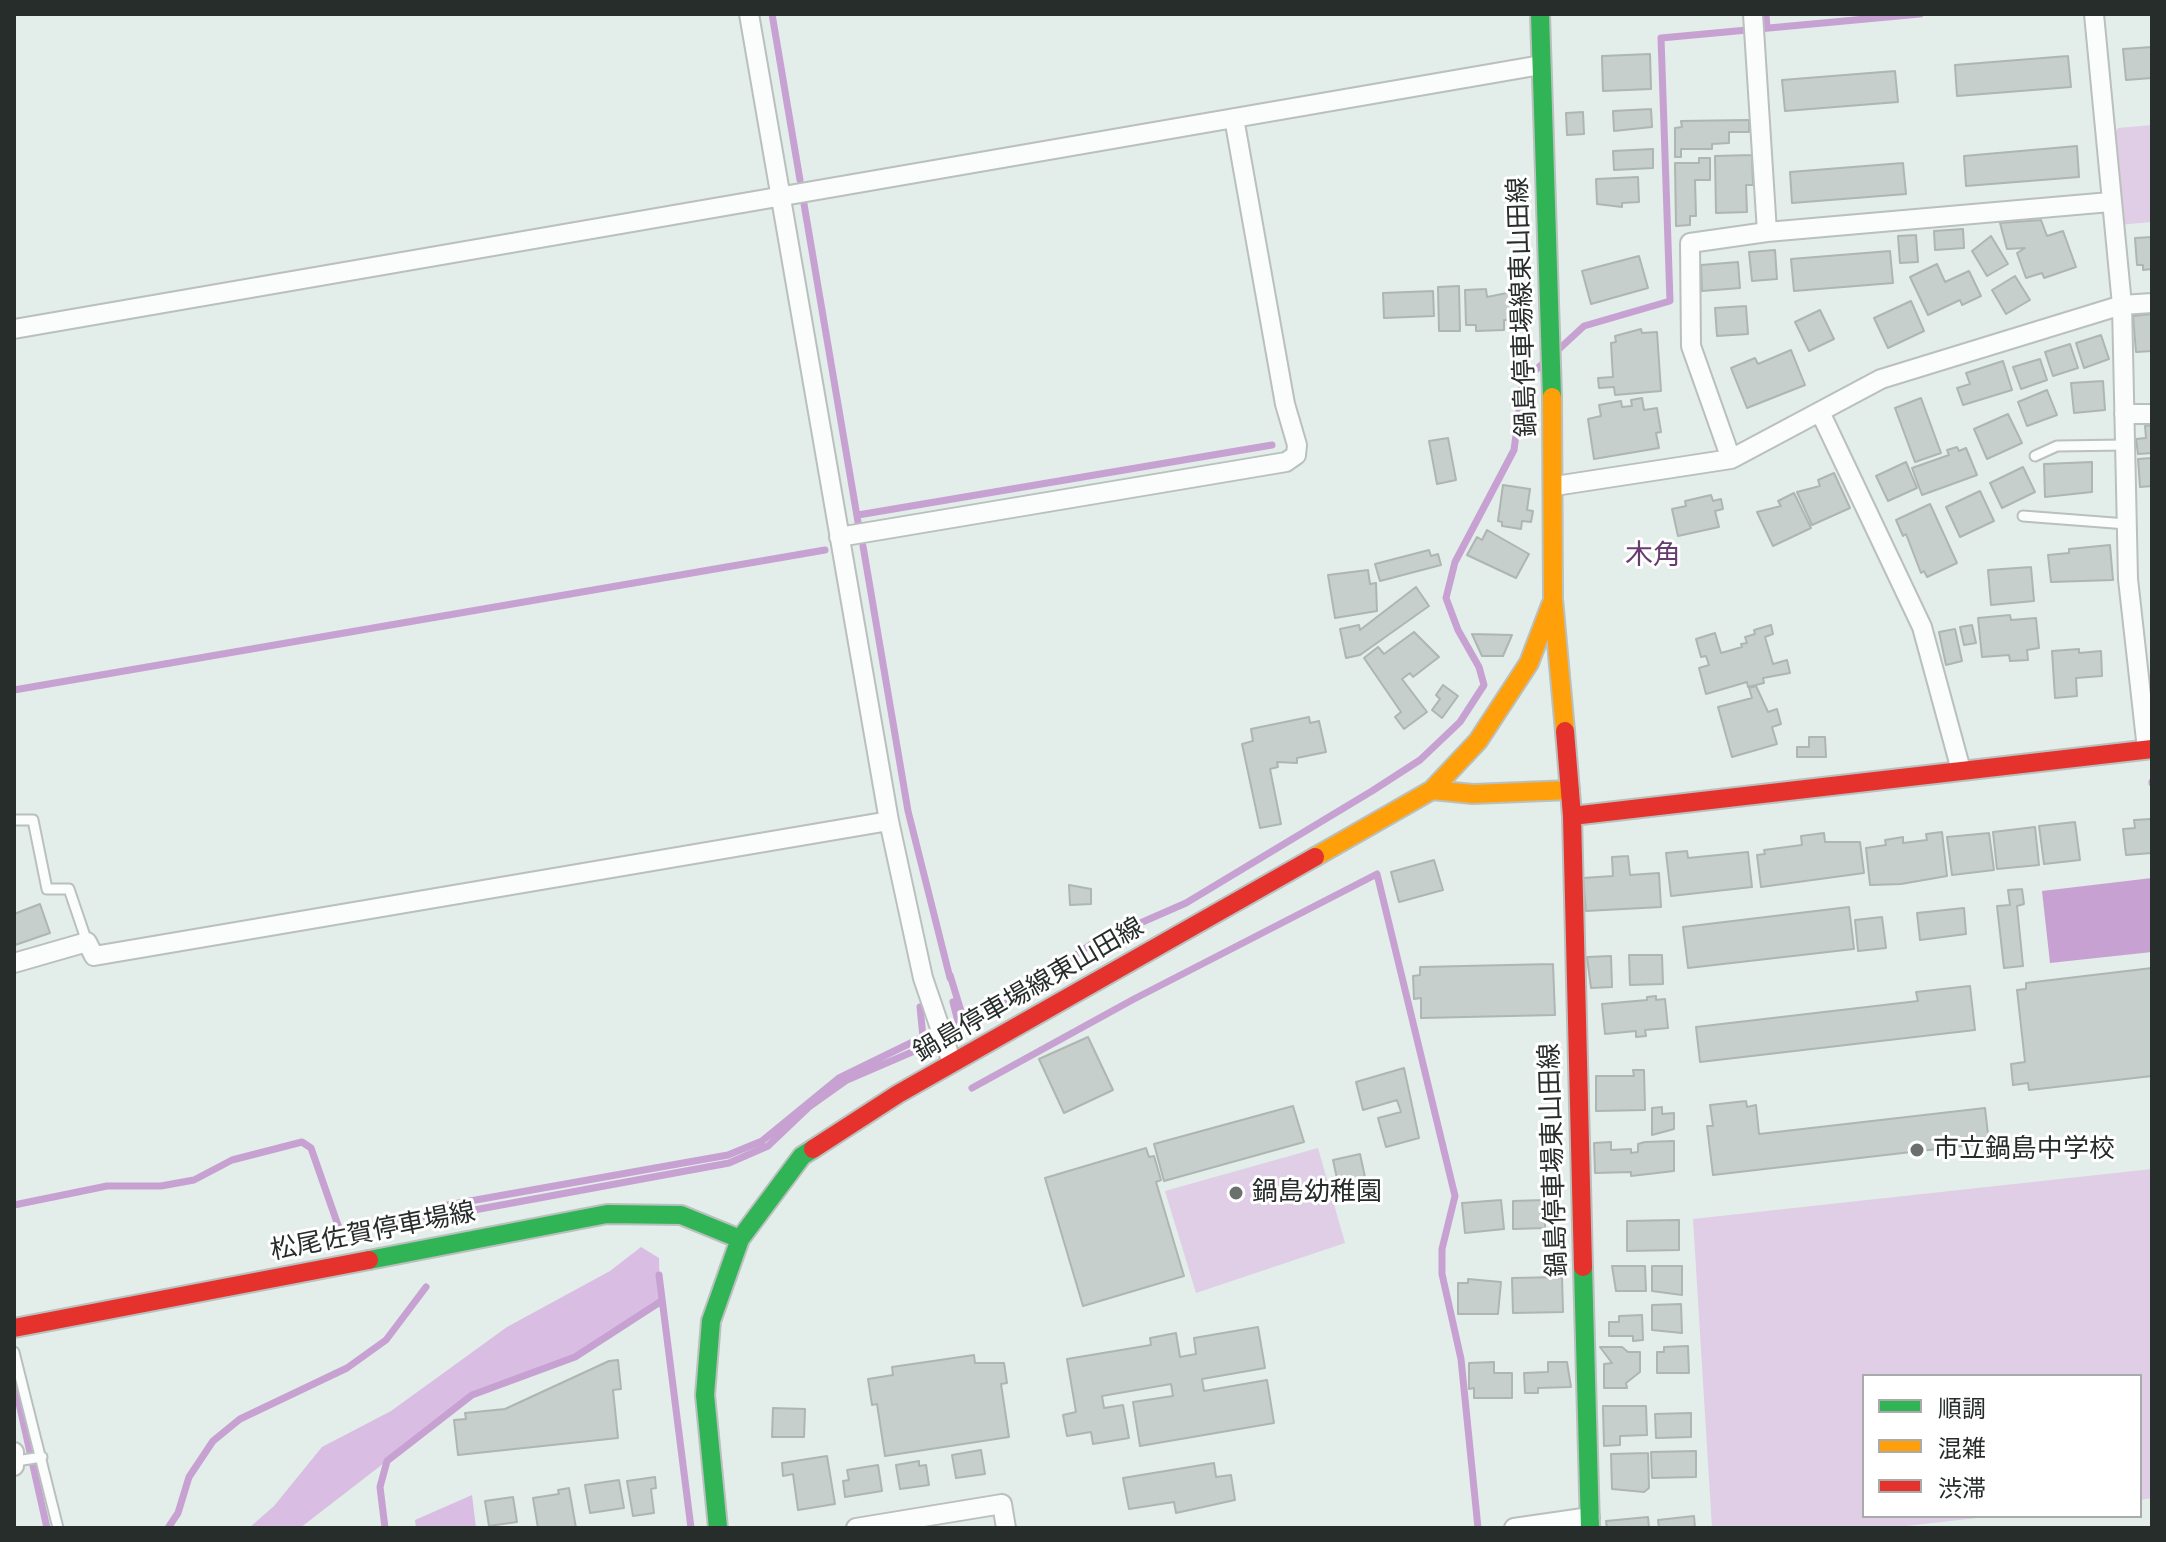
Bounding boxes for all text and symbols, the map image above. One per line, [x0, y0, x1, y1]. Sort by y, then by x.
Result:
street label: 鍋島停車場線東山田線 [1503, 177, 1543, 437]
district label: 木角 [1625, 539, 1681, 573]
street label: 鍋島停車場線東山田線 [909, 911, 1149, 1069]
street label: 鍋島停車場東山田線 [1534, 1043, 1574, 1277]
place label: 市立鍋島中学校 [1933, 1134, 2115, 1166]
marker: 市立鍋島中学校 [1908, 1141, 1926, 1159]
place label: 鍋島幼稚園 [1252, 1177, 1382, 1209]
marker: 鍋島幼稚園 [1227, 1184, 1245, 1202]
street label: 松尾佐賀停車場線 [268, 1197, 478, 1267]
legend [1862, 1374, 2142, 1518]
text: 順調 [1938, 1395, 1986, 1423]
text: 混雑 [1938, 1435, 1986, 1463]
text: 渋滞 [1938, 1475, 1986, 1503]

